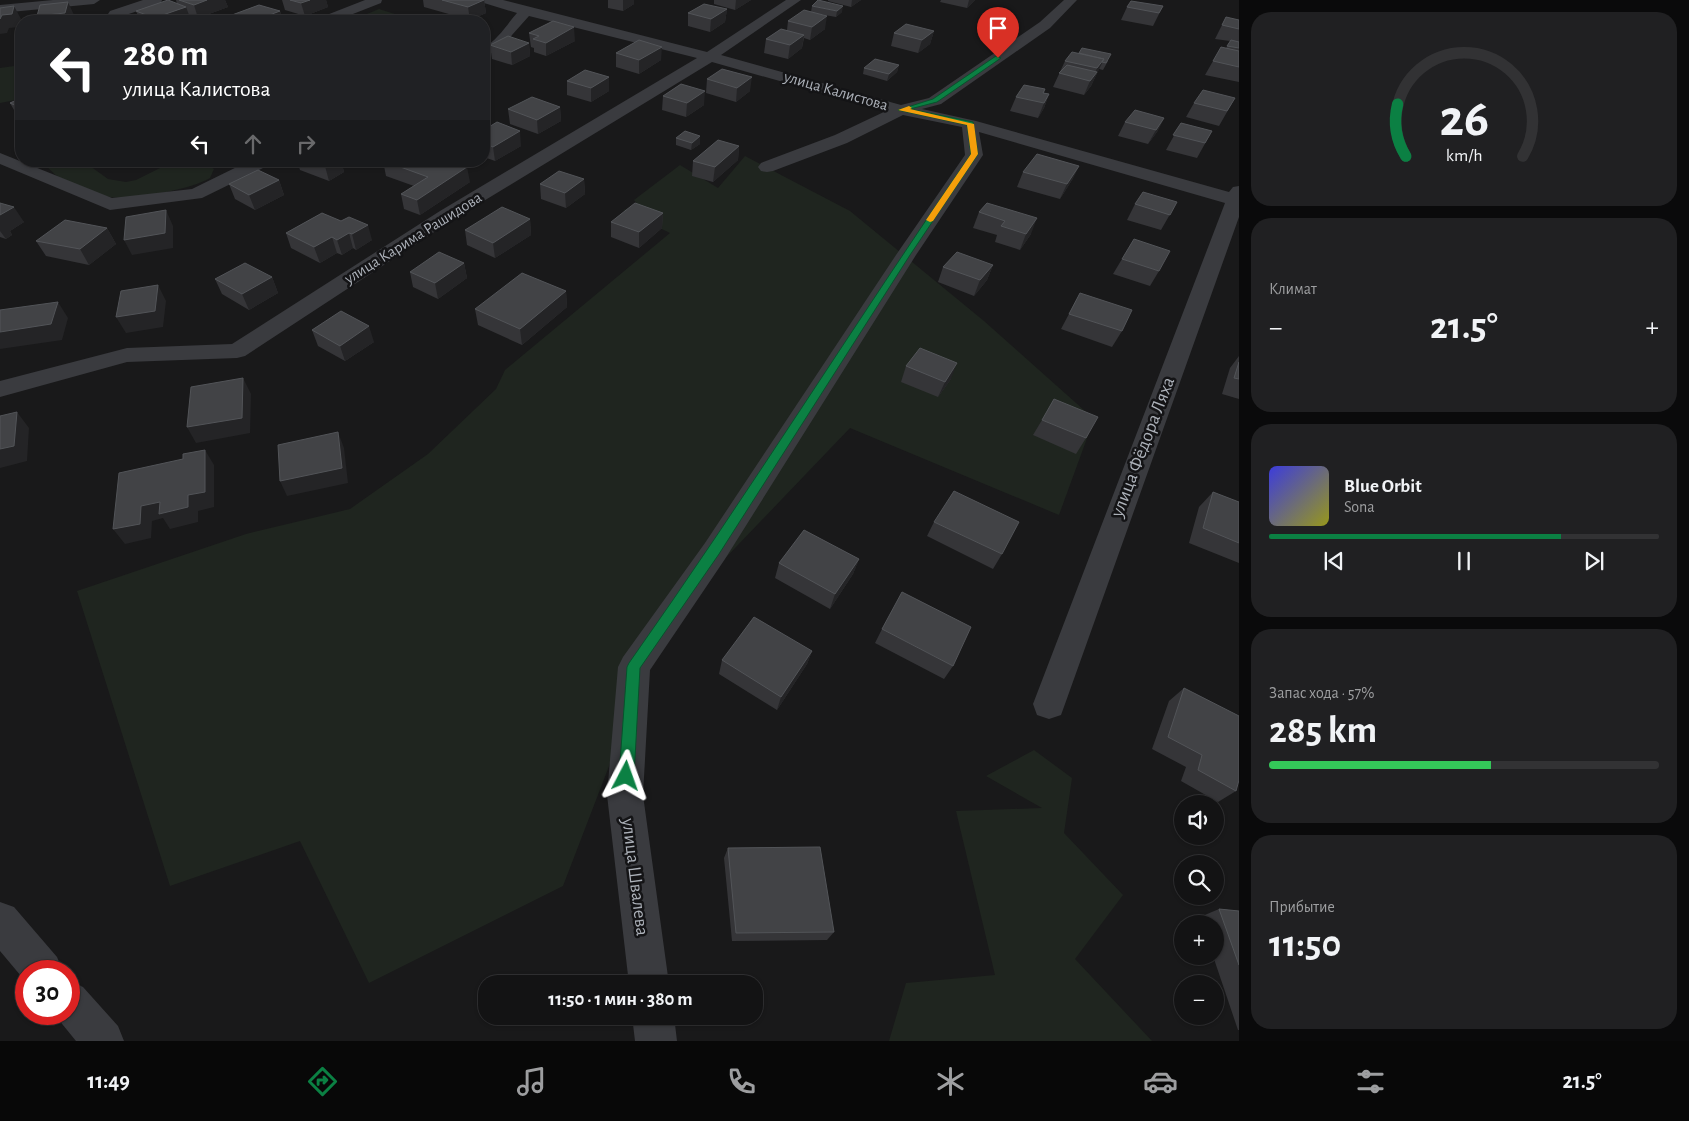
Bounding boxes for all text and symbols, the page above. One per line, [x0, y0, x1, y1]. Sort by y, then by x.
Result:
pin [977, 7, 1019, 58]
icon: arrive [984, 14, 1012, 42]
icon: left [40, 35, 105, 100]
text: 280 m [123, 37, 209, 72]
street label: улица Калистова [781, 68, 890, 114]
text: улица Калистова [123, 78, 271, 100]
text: 26 [1439, 93, 1489, 145]
icon: left [186, 130, 214, 158]
icon: ahead [239, 130, 267, 158]
icon: right [292, 130, 320, 158]
text: km/h [1446, 147, 1482, 165]
street label: улица Карима Рашидова [341, 189, 485, 288]
text: Климат [1269, 281, 1317, 297]
text: 21.5° [1430, 308, 1498, 346]
text: − [1269, 314, 1282, 342]
text: + [1646, 314, 1659, 342]
street label: улица Фёдора Ляха [1107, 374, 1179, 521]
text: Blue Orbit [1344, 477, 1422, 496]
text: Sona [1344, 499, 1375, 515]
icon: previous [1320, 547, 1348, 575]
icon: pause [1450, 547, 1478, 575]
icon: next [1580, 547, 1608, 575]
text: Запас хода · 57% [1269, 685, 1374, 701]
text: 285 km [1269, 712, 1377, 750]
position arrow [599, 749, 651, 801]
map controls [1174, 795, 1224, 1025]
button: sound [1174, 795, 1224, 845]
street label: улица Швалева [618, 816, 652, 937]
button: search [1174, 855, 1224, 905]
text: Прибытие [1269, 899, 1335, 915]
button: + [1174, 915, 1224, 965]
text: 11:50 [1269, 926, 1341, 964]
speed limit sign: 30 [15, 960, 80, 1025]
button: − [1174, 975, 1224, 1025]
text: 11:50 · 1 мин · 380 m [548, 990, 693, 1009]
icon: directions [305, 1064, 340, 1099]
icon: music [514, 1064, 549, 1099]
icon: phone [724, 1064, 759, 1099]
icon: climate [933, 1064, 968, 1099]
icon: car [1143, 1064, 1178, 1099]
icon: filters [1353, 1064, 1388, 1099]
text: 11:49 [87, 1070, 130, 1092]
text: 21.5° [1562, 1070, 1602, 1092]

